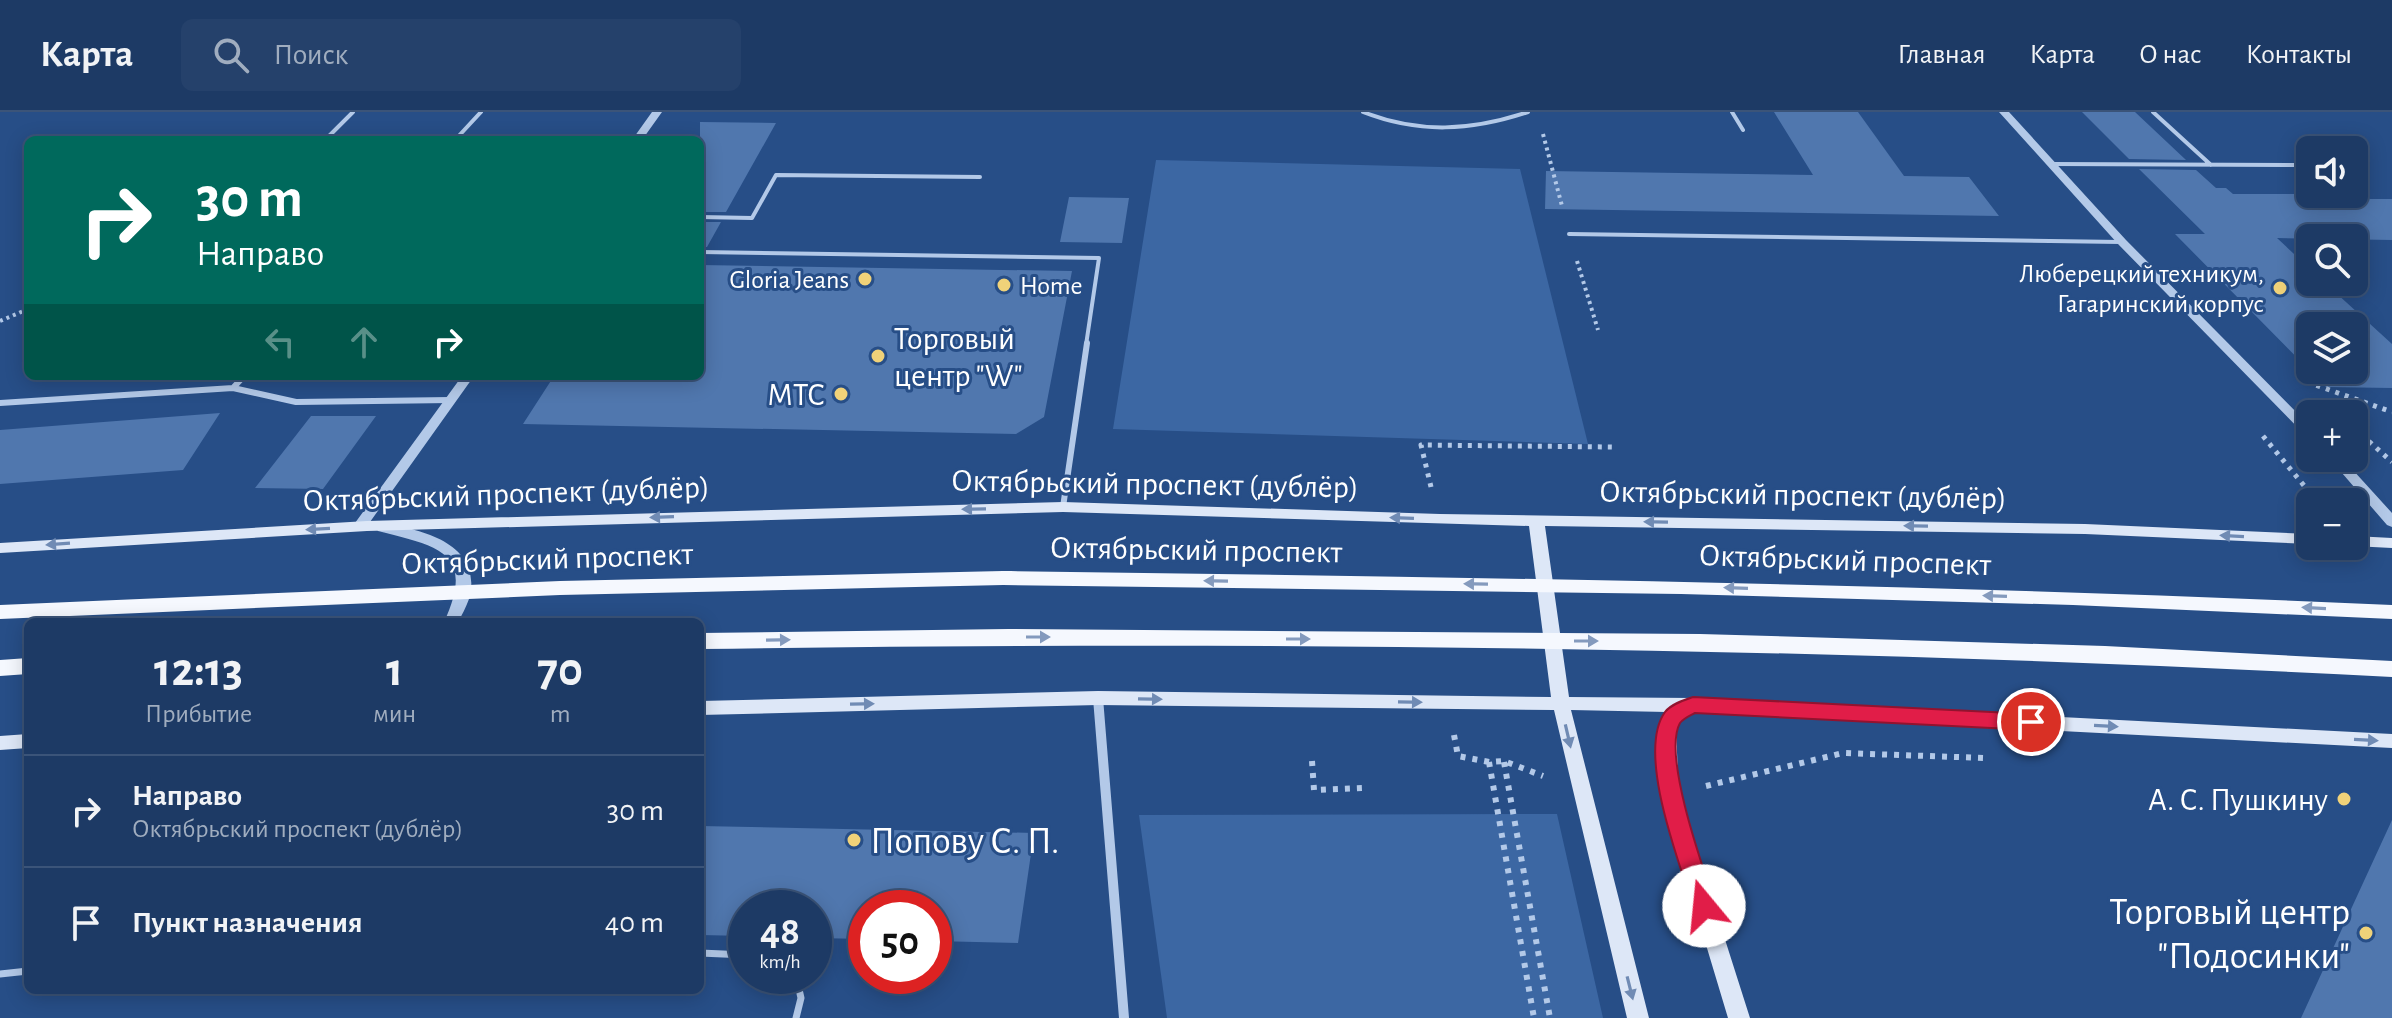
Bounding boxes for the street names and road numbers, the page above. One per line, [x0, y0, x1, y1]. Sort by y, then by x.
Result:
street label: Октябрьский проспект (дублёр) [951, 464, 1359, 504]
street label: Октябрьский проспект (дублёр) [302, 471, 710, 517]
street label: Октябрьский проспект (дублёр) [1599, 475, 2007, 515]
street label: Октябрьский проспект [1050, 531, 1343, 569]
street label: Октябрьский проспект [400, 538, 694, 580]
street label: Октябрьский проспект [1698, 539, 1992, 581]

